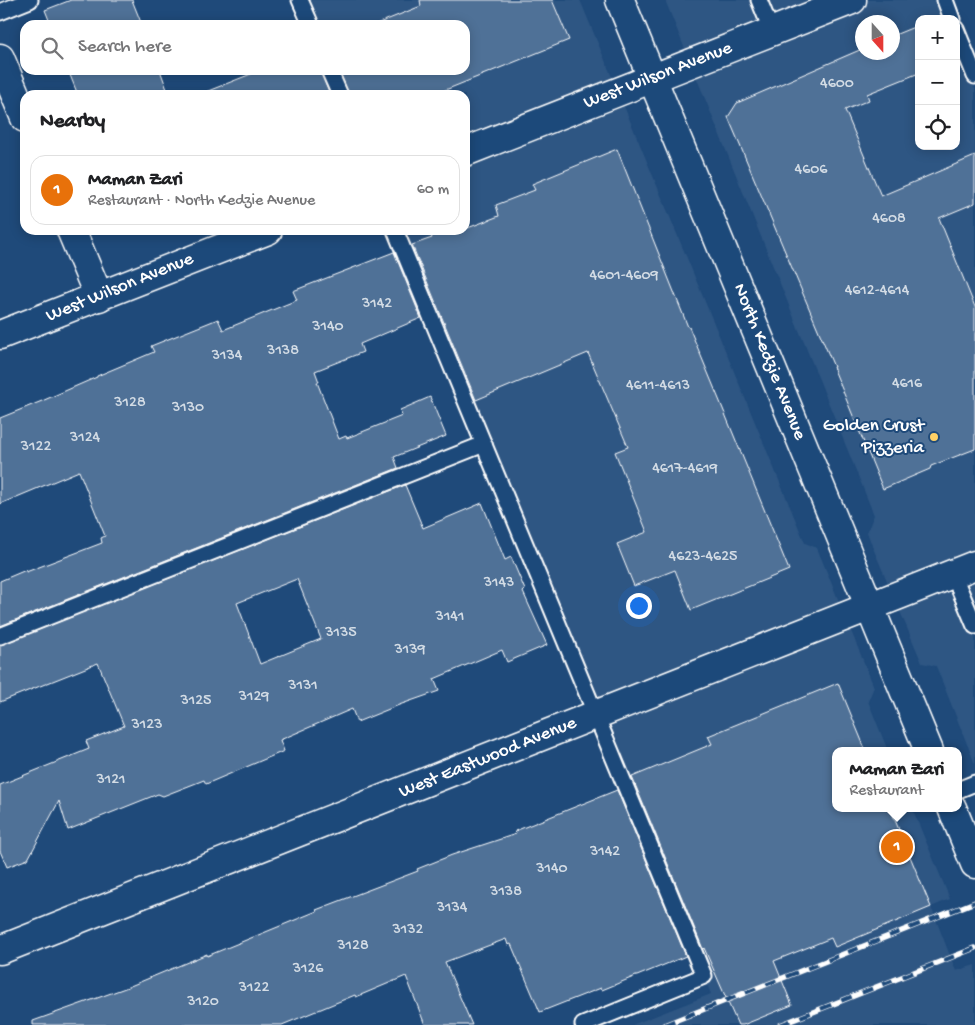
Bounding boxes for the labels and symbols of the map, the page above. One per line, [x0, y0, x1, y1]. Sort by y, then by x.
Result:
north arrow [855, 15, 900, 60]
street label: West Wilson Avenue [581, 37, 736, 115]
house number: 4600 [820, 75, 854, 94]
house number: 4606 [795, 161, 828, 180]
house number: 4608 [872, 210, 906, 229]
street label: West Wilson Avenue [43, 248, 197, 328]
house number: 4601-4609 [589, 267, 659, 286]
street label: North Kedzie Avenue [727, 280, 811, 444]
house number: 4612-4614 [845, 282, 910, 301]
house number: 3142 [361, 295, 392, 314]
house number: 3140 [311, 318, 344, 337]
house number: 3138 [266, 342, 299, 361]
house number: 3134 [211, 347, 243, 366]
house number: 4616 [892, 375, 923, 394]
house number: 4611-4613 [626, 377, 690, 396]
house number: 3128 [113, 394, 146, 413]
house number: 3130 [171, 399, 204, 418]
place label: Golden Crust Pizzeria [823, 415, 926, 460]
house number: 3124 [69, 429, 101, 448]
marker: Golden Crust Pizzeria [928, 431, 940, 443]
house number: 3122 [20, 438, 51, 457]
house number: 4617-4619 [652, 460, 718, 479]
house number: 4623-4625 [669, 548, 737, 567]
house number: 3143 [483, 574, 514, 593]
your location [626, 593, 652, 619]
house number: 3141 [435, 608, 464, 627]
house number: 3135 [324, 624, 357, 643]
house number: 3139 [393, 641, 426, 660]
house number: 3131 [287, 677, 318, 696]
house number: 3129 [238, 688, 269, 707]
house number: 3125 [179, 692, 212, 711]
street label: West Eastwood Avenue [396, 712, 580, 804]
house number: 3123 [131, 716, 162, 735]
house number: 3121 [95, 771, 126, 790]
pin: 1 [881, 828, 913, 866]
house number: 3142 [589, 843, 620, 862]
house number: 3140 [535, 860, 568, 879]
house number: 3138 [489, 883, 522, 902]
house number: 3134 [436, 899, 468, 918]
house number: 3132 [392, 921, 424, 940]
house number: 3128 [336, 937, 369, 956]
house number: 3126 [292, 960, 324, 979]
house number: 3122 [238, 979, 269, 998]
house number: 3120 [186, 993, 219, 1012]

